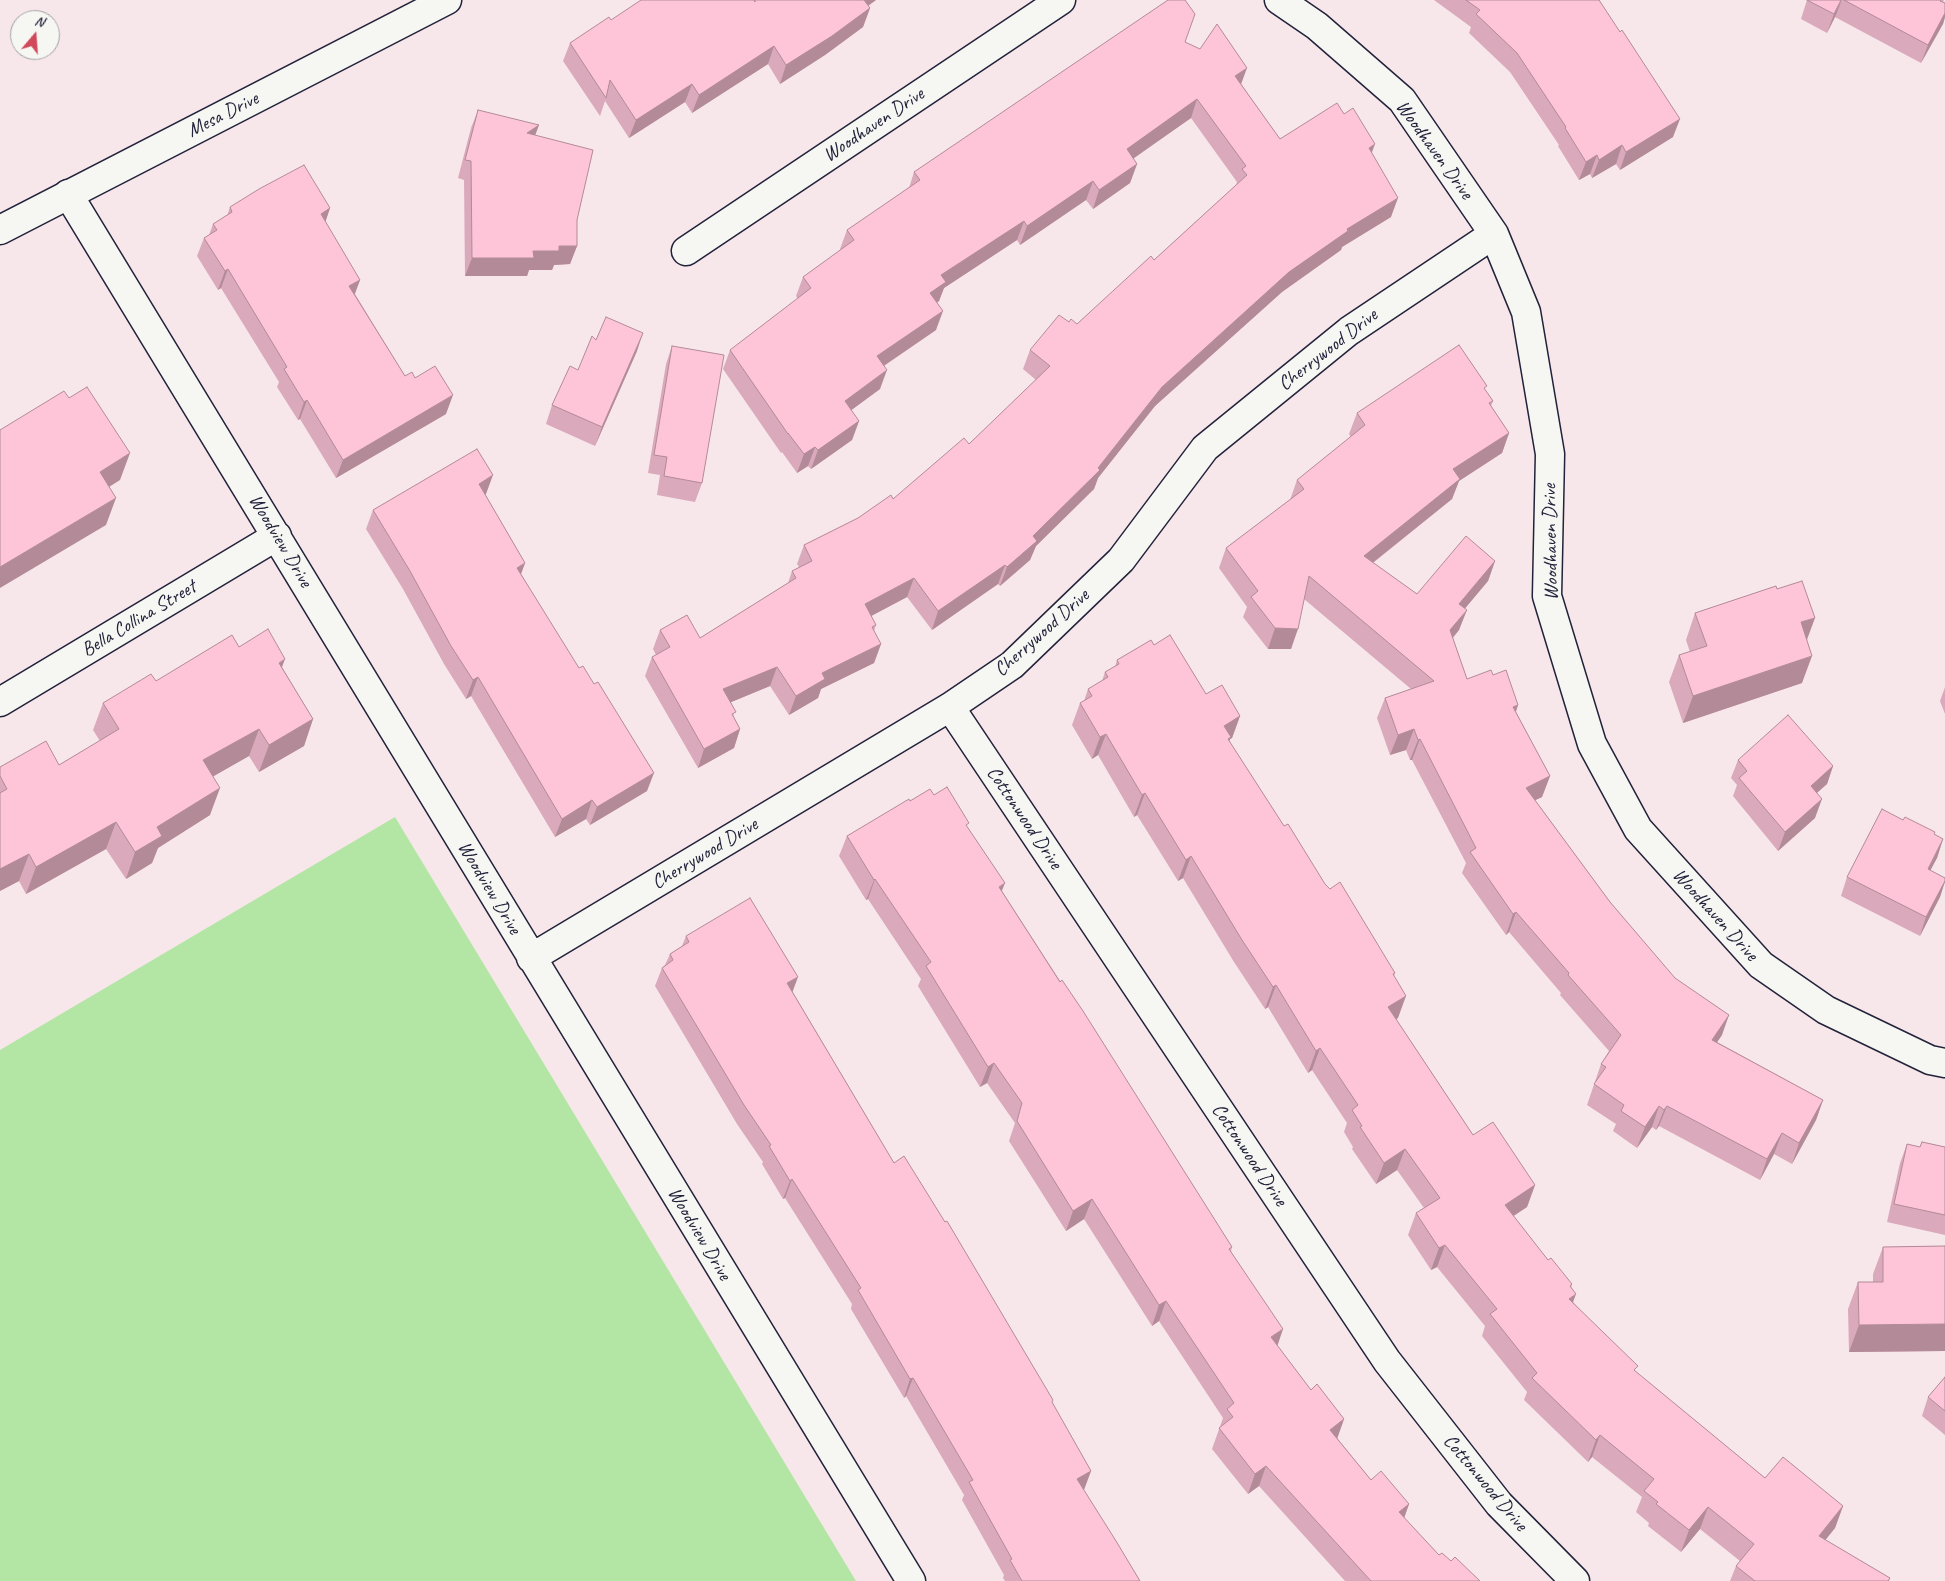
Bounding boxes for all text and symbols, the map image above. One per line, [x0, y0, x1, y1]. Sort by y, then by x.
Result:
north arrow [10, 10, 60, 60]
text: N [33, 12, 46, 31]
street label: Woodhaven Drive [819, 82, 929, 168]
street label: Mesa Drive [183, 87, 263, 143]
street label: Woodhaven Drive [1390, 96, 1478, 204]
street label: Cherrywood Drive [1274, 304, 1382, 396]
street label: Woodhaven Drive [1538, 484, 1564, 600]
street label: Woodview Drive [243, 490, 317, 592]
street label: Bella Collina Street [77, 575, 201, 663]
street label: Cherrywood Drive [990, 584, 1094, 682]
street label: Cottonwood Drive [981, 762, 1067, 874]
street label: Cherrywood Drive [648, 813, 762, 895]
street label: Woodview Drive [452, 837, 526, 939]
street label: Woodhaven Drive [1667, 864, 1763, 966]
street label: Cottonwood Drive [1206, 1099, 1292, 1211]
street label: Woodview Drive [662, 1183, 736, 1285]
street label: Cottonwood Drive [1438, 1430, 1532, 1536]

